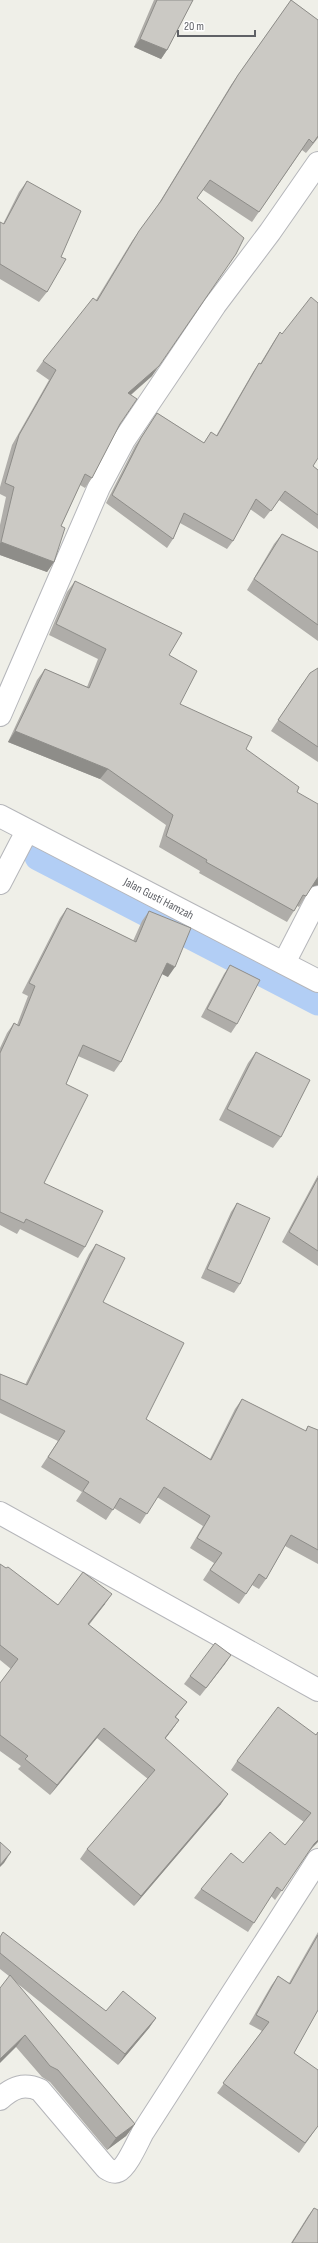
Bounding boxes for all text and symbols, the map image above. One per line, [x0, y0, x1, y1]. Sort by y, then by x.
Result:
scale bar [178, 12, 255, 38]
text: 20 m [184, 19, 204, 34]
street label: Jalan Gusti Hamzah [120, 874, 196, 923]

